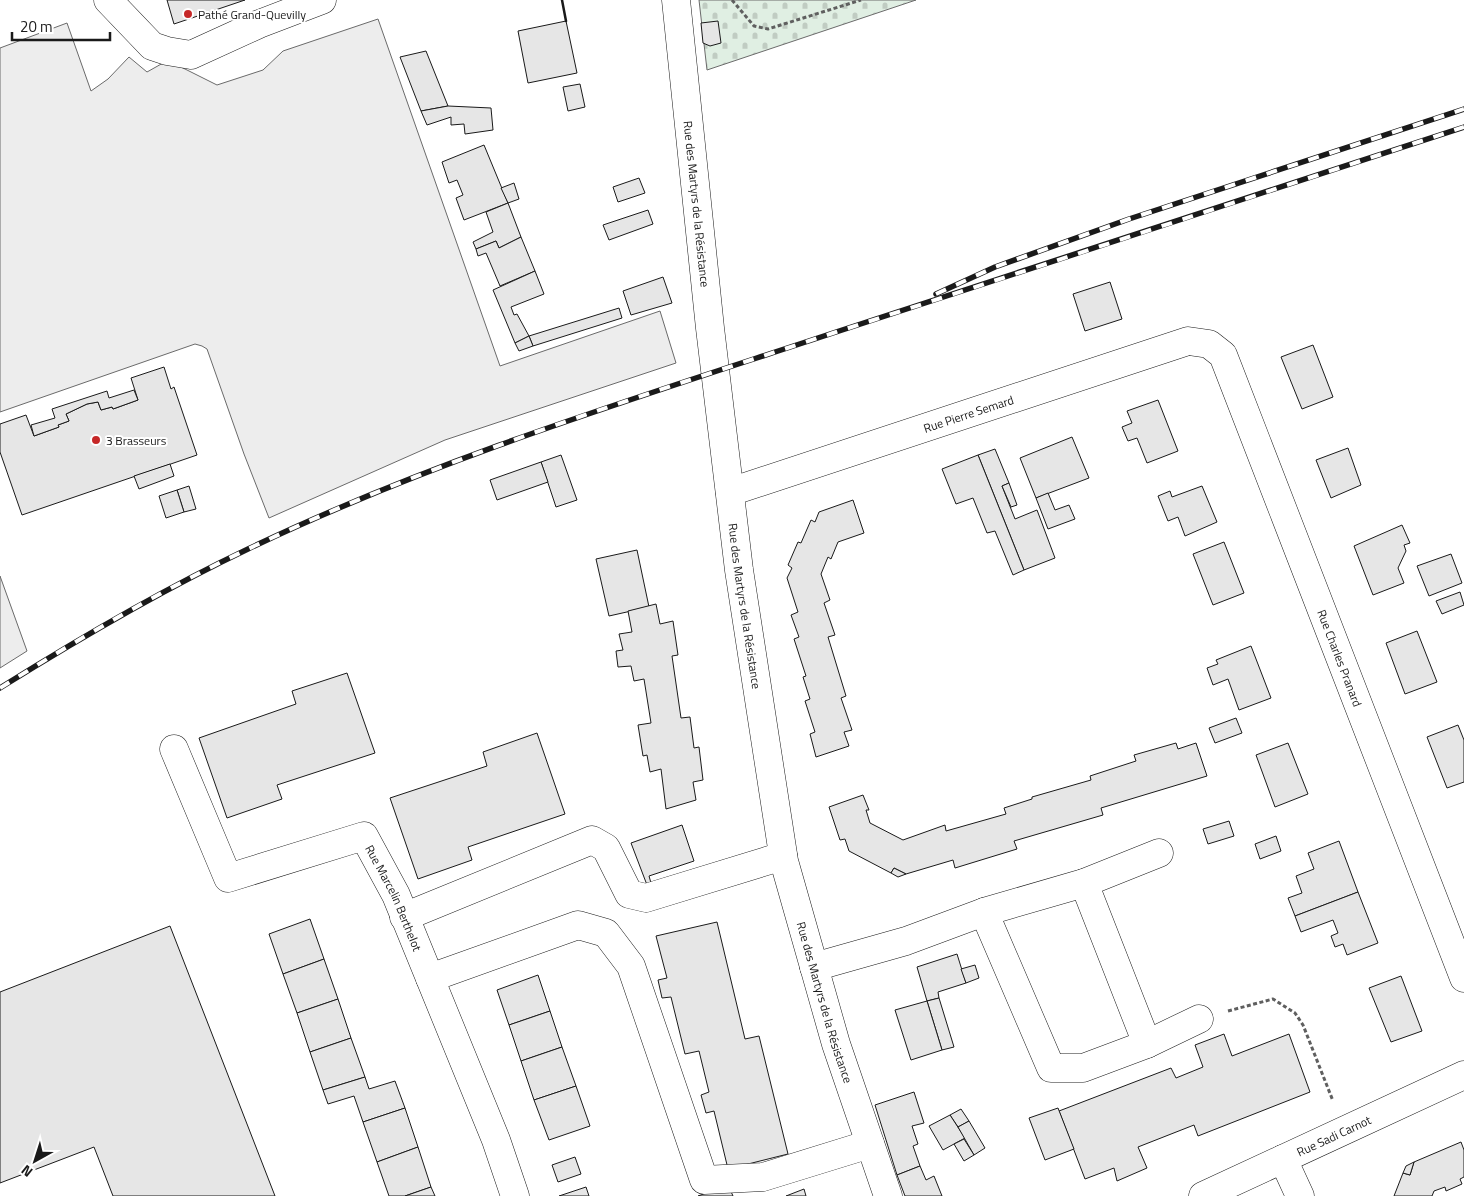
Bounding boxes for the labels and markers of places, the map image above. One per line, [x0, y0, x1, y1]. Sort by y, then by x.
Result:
place label: Pathé Grand-Quevilly [198, 5, 306, 24]
marker: Pathé Grand-Quevilly [182, 8, 194, 20]
place label: 3 Brasseurs [106, 431, 167, 450]
marker: 3 Brasseurs [90, 434, 102, 446]

